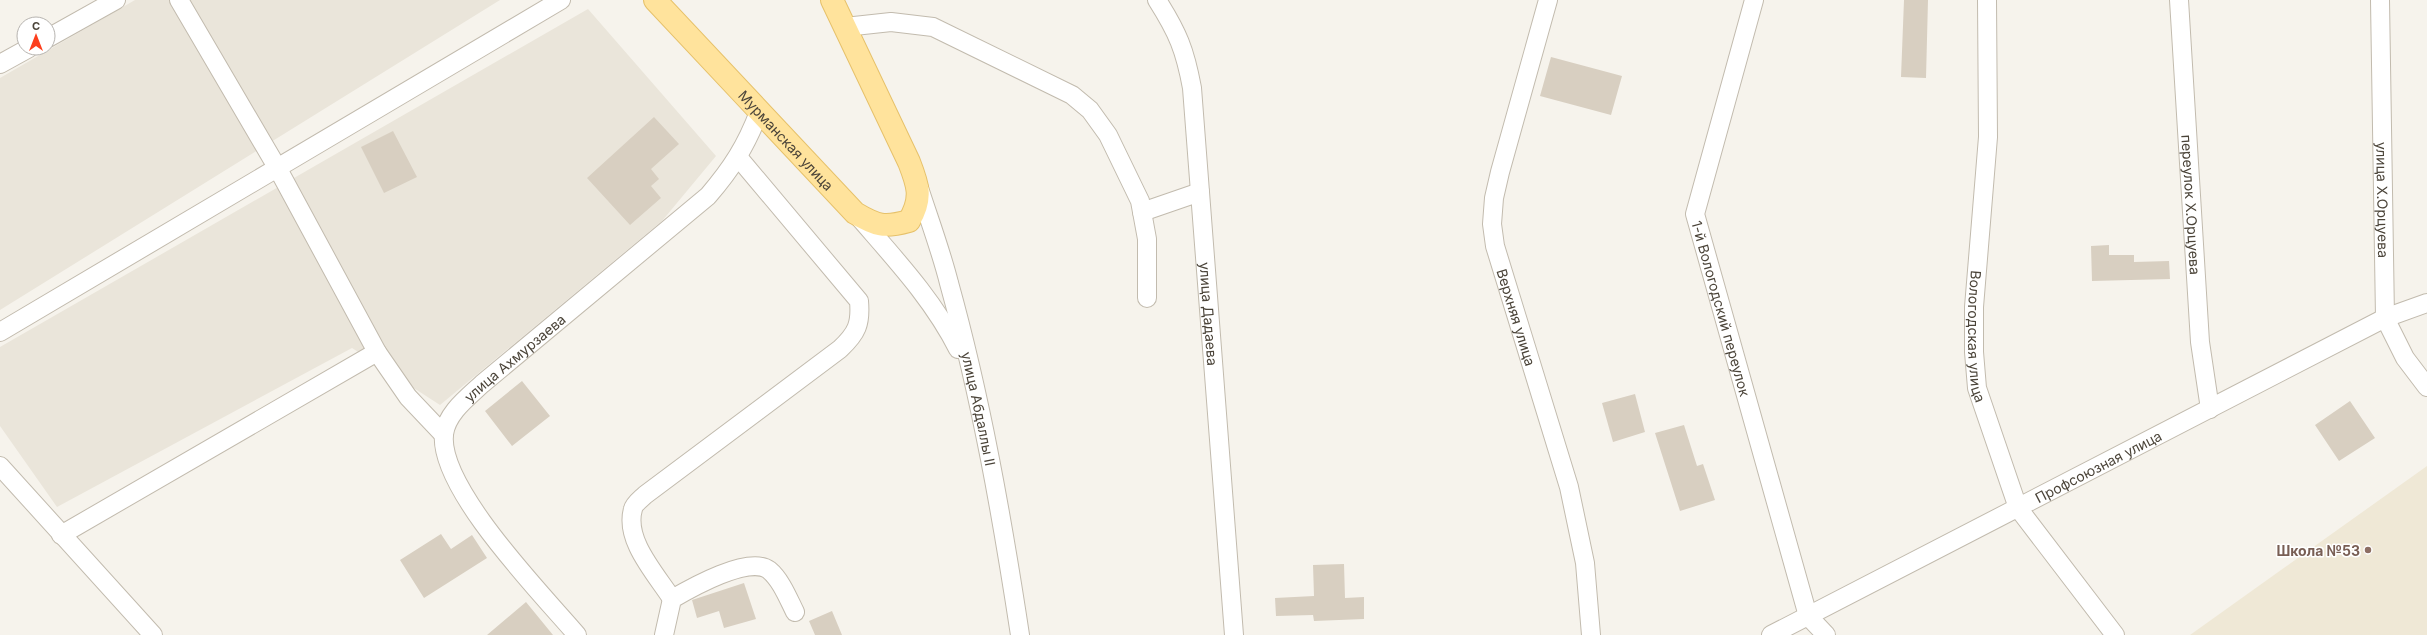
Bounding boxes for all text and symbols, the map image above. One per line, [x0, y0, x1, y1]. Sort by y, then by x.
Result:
north arrow [16, 16, 56, 56]
text: С [32, 19, 40, 33]
street label: Мурманская улица [735, 86, 837, 194]
street label: переулок Х.Орцуева [2179, 134, 2204, 275]
street label: улица Х.Орцуева [2374, 142, 2393, 258]
street label: 1-й Вологодский переулок [1689, 219, 1754, 399]
street label: улица Дадаева [1197, 261, 1222, 366]
street label: Верхняя улица [1494, 266, 1540, 368]
street label: Вологодская улица [1965, 270, 1990, 404]
street label: улица Ахмурзаева [460, 310, 568, 405]
street label: улица Абдаллы II [959, 350, 1000, 467]
street label: Профсоюзная улица [2032, 427, 2164, 506]
place label: Школа №53 [2276, 542, 2360, 559]
marker: Школа №53 [2363, 545, 2373, 555]

